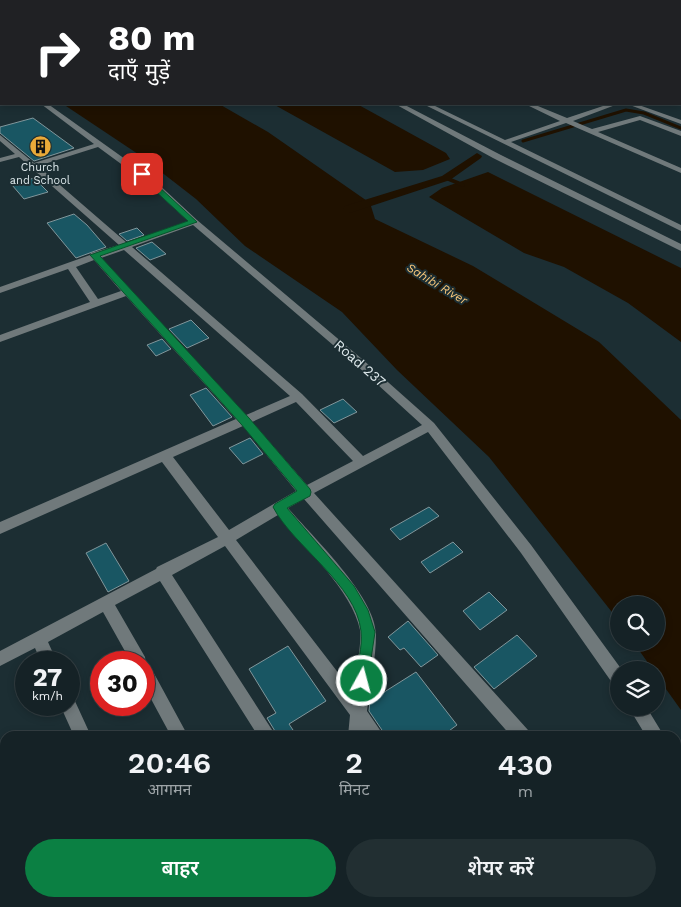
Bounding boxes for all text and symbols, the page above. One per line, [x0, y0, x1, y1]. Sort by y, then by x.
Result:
text: 80 m [108, 17, 195, 59]
icon: right [25, 20, 90, 85]
text: दाएँ मुड़ें [108, 59, 170, 84]
building icon: Church and School [28, 134, 52, 158]
pin [121, 153, 163, 195]
icon: arrive [128, 160, 156, 188]
place label: Church and School [10, 161, 71, 187]
water label: Sahibi River [404, 260, 471, 308]
street label: Road 237 [331, 336, 389, 390]
map controls [610, 596, 665, 716]
button: search [610, 596, 665, 651]
speed limit sign: 30 [90, 651, 155, 716]
position arrow [335, 654, 387, 706]
button: layers [610, 661, 665, 716]
text: 27 [33, 663, 62, 692]
text: km/h [32, 689, 63, 703]
text: 20:46 [128, 745, 211, 780]
text: 2 [345, 745, 363, 780]
text: 430 [497, 747, 553, 782]
text: आगमन [148, 780, 191, 799]
text: मिनट [339, 780, 370, 799]
text: m [518, 782, 533, 801]
button: बाहर [25, 839, 336, 897]
button: शेयर करें [346, 839, 656, 897]

